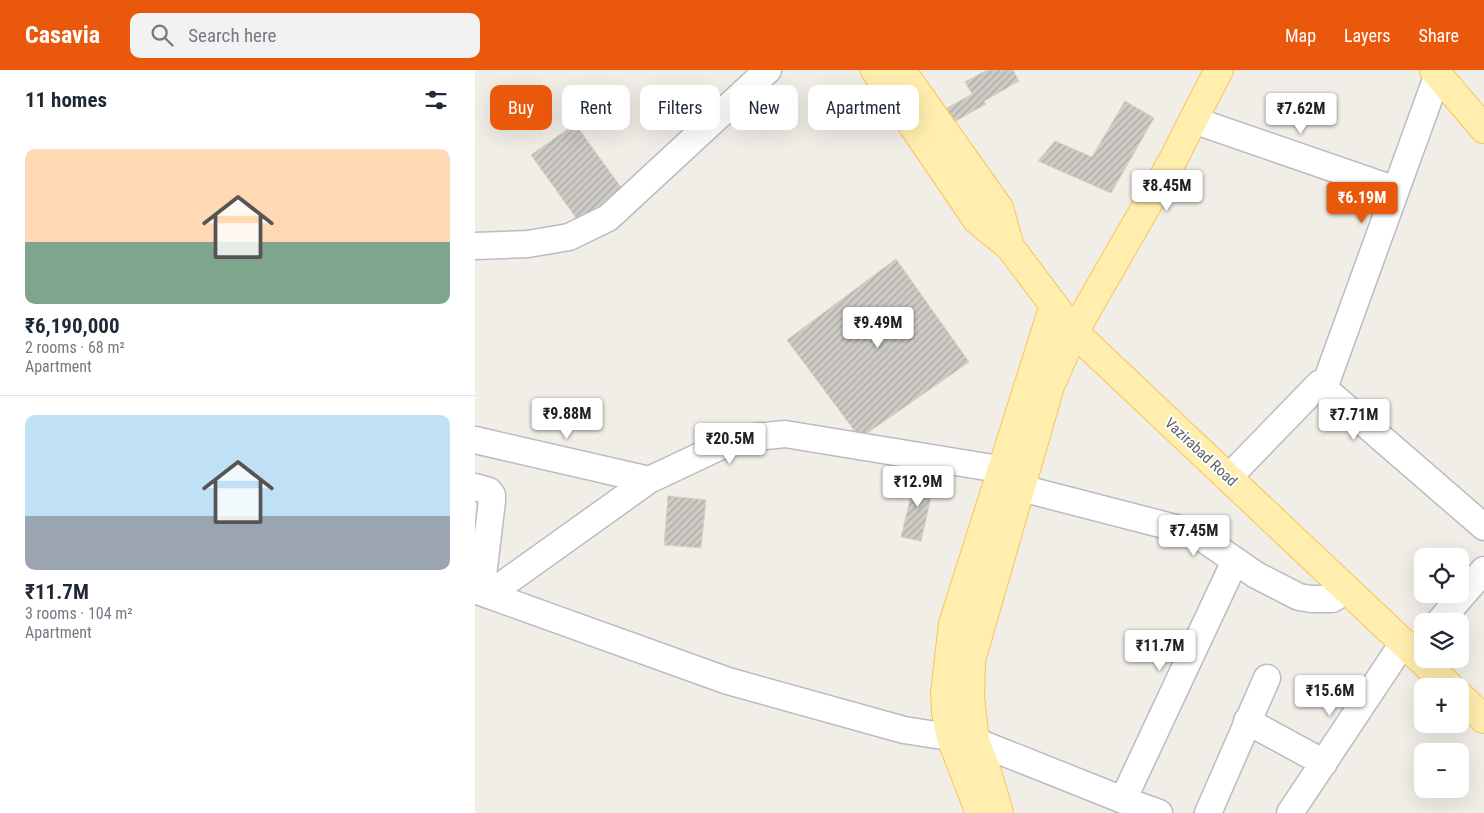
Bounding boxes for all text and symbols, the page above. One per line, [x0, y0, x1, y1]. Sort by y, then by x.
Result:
search box [130, 13, 480, 58]
text: Casavia [25, 21, 100, 49]
icon: search [148, 21, 176, 49]
text: Search here [188, 24, 277, 47]
text: Map [1285, 25, 1316, 46]
text: Layers [1344, 25, 1391, 46]
text: Share [1419, 25, 1459, 46]
chip: Buy [490, 85, 552, 130]
chip: Rent [562, 85, 630, 130]
chip: Filters [640, 85, 720, 130]
chip: New [730, 85, 798, 130]
chip: Apartment [808, 85, 919, 130]
icon: filters [422, 86, 450, 114]
text: 11 homes [25, 88, 107, 112]
pin: ₹7.62M [1260, 92, 1342, 135]
text: ₹7.62M [1277, 99, 1325, 118]
pin: ₹8.45M [1126, 170, 1208, 212]
text: ₹8.45M [1143, 176, 1191, 195]
icon: home [193, 182, 283, 272]
pin: ₹6.19M [1321, 182, 1403, 224]
text: ₹6.19M [1338, 188, 1386, 207]
pin: ₹9.49M [837, 306, 919, 349]
text: ₹9.49M [854, 313, 902, 332]
text: ₹6,190,000 [25, 314, 120, 338]
text: 2 rooms · 68 m² [25, 338, 125, 357]
text: Apartment [25, 357, 92, 376]
pin: ₹9.88M [526, 398, 608, 440]
pin: ₹7.71M [1313, 398, 1395, 441]
text: ₹9.88M [543, 404, 591, 423]
text: ₹7.71M [1330, 405, 1378, 424]
street label: Vazirabad Road [1161, 414, 1241, 490]
pin: ₹20.5M [689, 422, 771, 465]
text: ₹20.5M [706, 429, 754, 448]
icon: home [193, 447, 283, 537]
pin: ₹12.9M [877, 466, 959, 508]
text: ₹12.9M [894, 472, 942, 491]
pin: ₹7.45M [1153, 514, 1235, 557]
text: ₹7.45M [1170, 521, 1218, 540]
map controls [1414, 548, 1469, 798]
button: locate [1414, 548, 1469, 603]
text: ₹11.7M [25, 580, 89, 604]
text: 3 rooms · 104 m² [25, 604, 133, 623]
button: layers [1414, 613, 1469, 668]
text: Apartment [25, 623, 92, 642]
pin: ₹11.7M [1119, 630, 1201, 672]
text: ₹11.7M [1136, 636, 1184, 655]
pin: ₹15.6M [1289, 674, 1371, 717]
button: + [1414, 678, 1469, 733]
text: ₹15.6M [1306, 681, 1354, 700]
button: − [1414, 743, 1469, 798]

